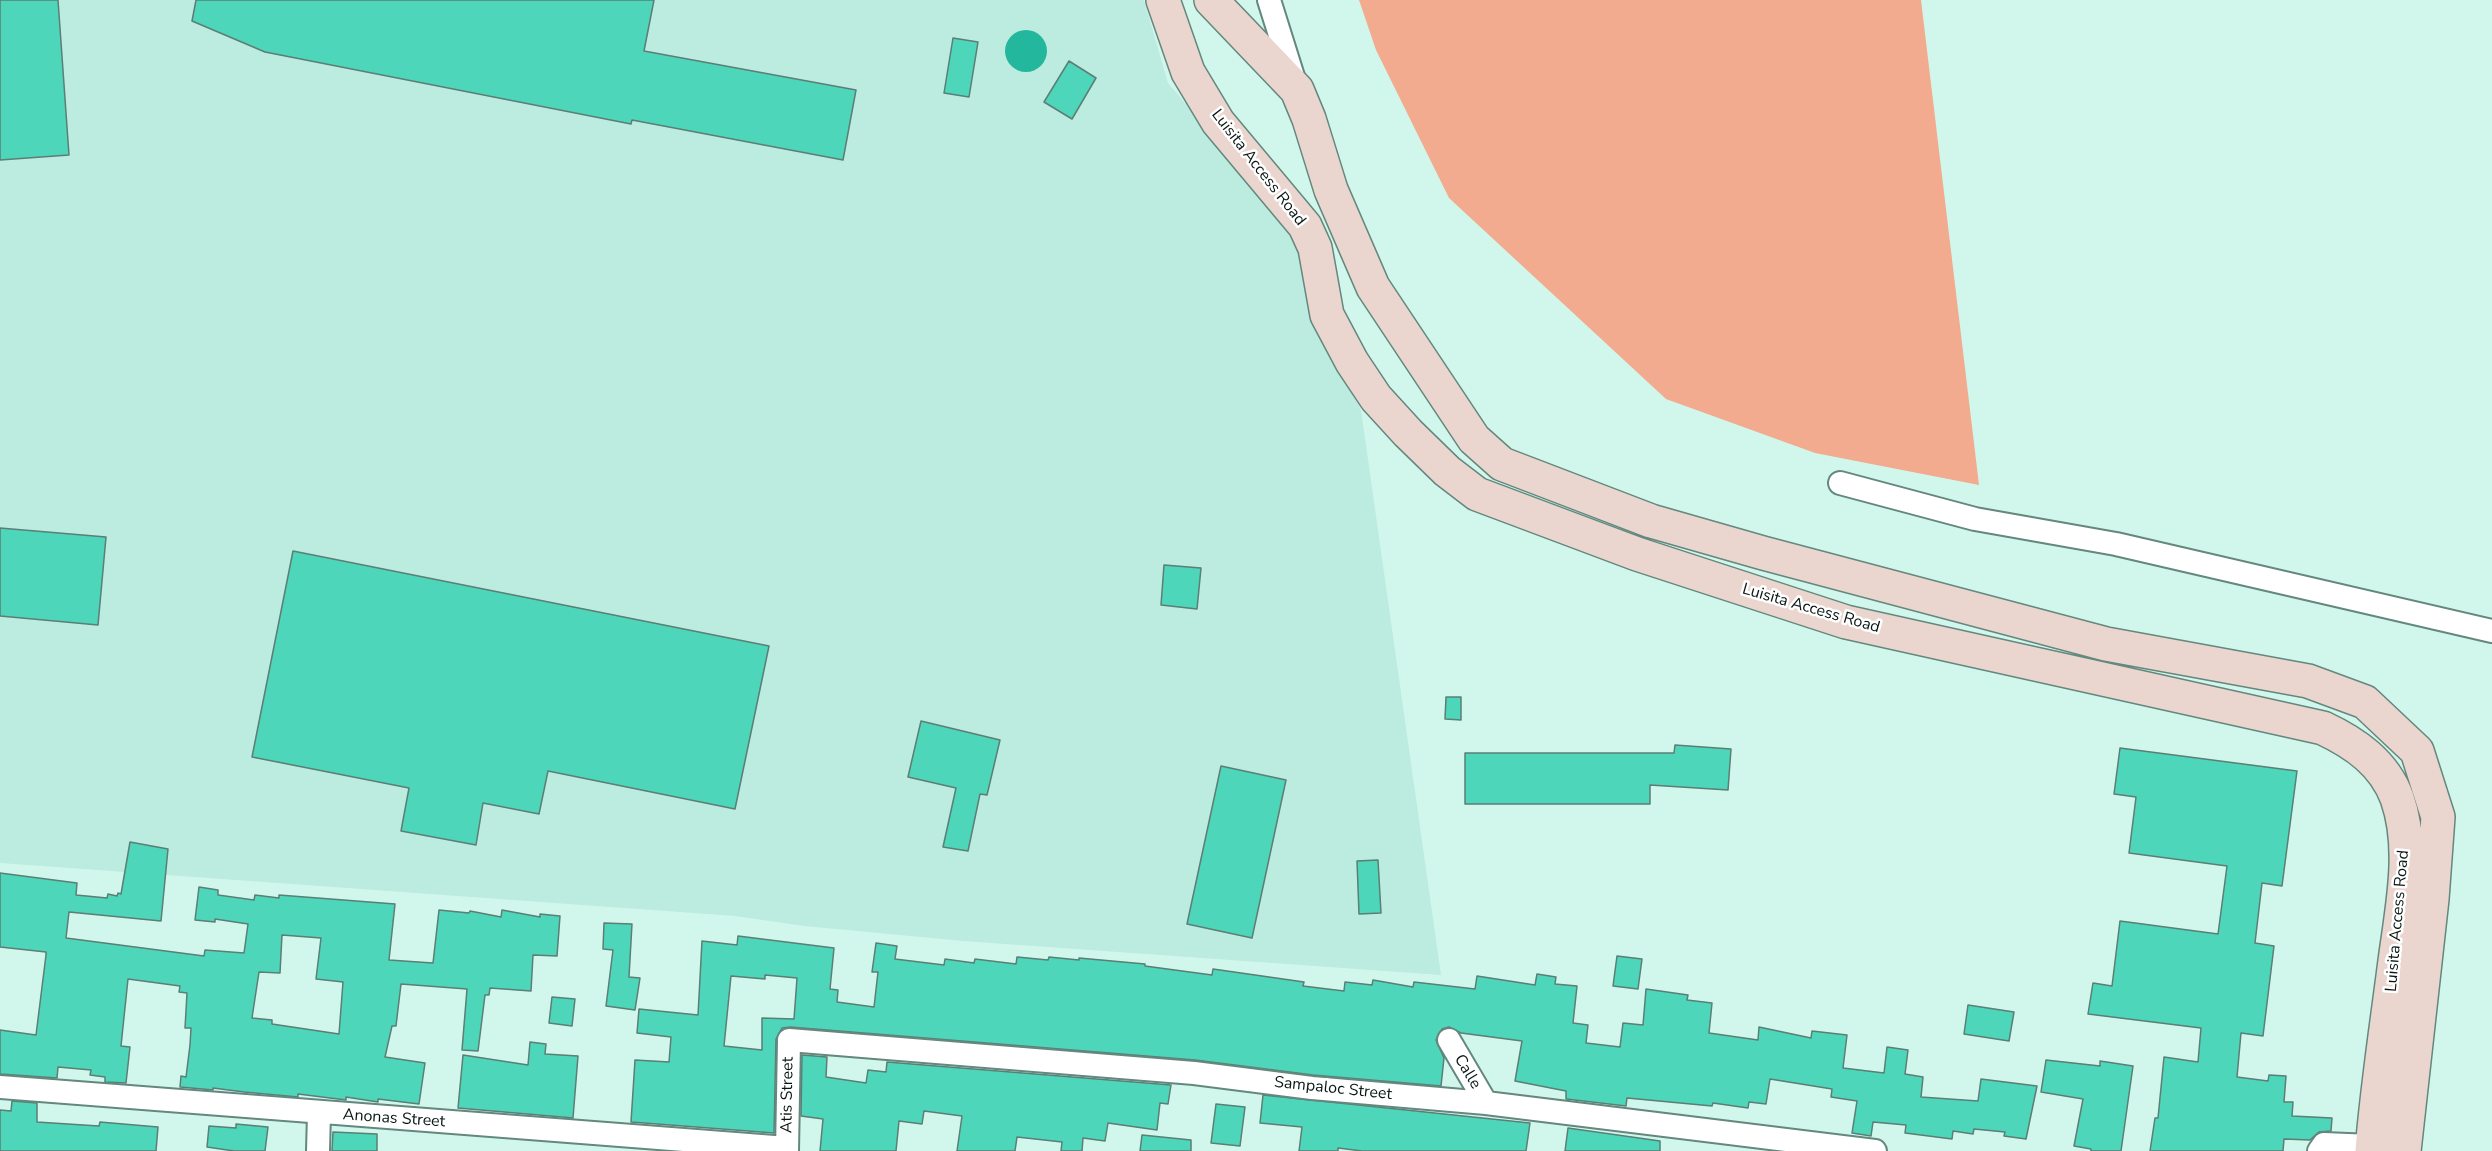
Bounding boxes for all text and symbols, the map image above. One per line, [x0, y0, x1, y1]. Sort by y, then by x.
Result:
street label: Luisita Access Road [1207, 106, 1309, 230]
street label: Luisita Access Road [1740, 580, 1882, 638]
street label: Luisita Access Road [2382, 849, 2414, 993]
street label: Calle [1449, 1051, 1485, 1093]
street label: Atis Street [778, 1057, 798, 1133]
street label: Sampaloc Street [1273, 1073, 1393, 1105]
street label: Anonas Street [342, 1106, 446, 1132]

